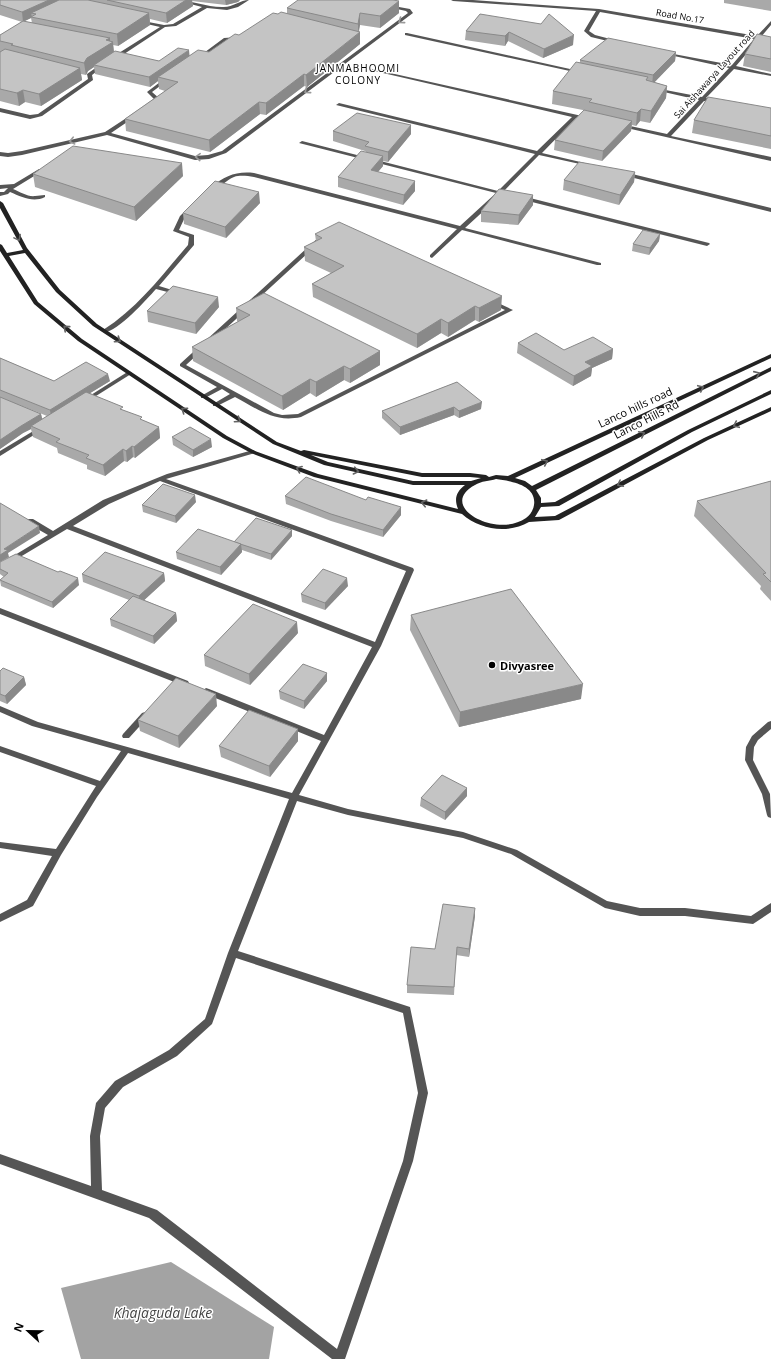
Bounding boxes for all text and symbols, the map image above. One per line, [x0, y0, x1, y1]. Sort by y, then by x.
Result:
street label: Road No.17 [655, 5, 705, 27]
one-way arrow [398, 16, 405, 23]
street label: Sai Aishawarya Layout road [671, 27, 757, 121]
district label: JANMABHOOMI COLONY [315, 61, 400, 87]
one-way arrow [304, 86, 311, 93]
one-way arrow [69, 137, 75, 145]
one-way arrow [195, 153, 201, 161]
one-way arrow [14, 234, 21, 241]
one-way arrow [63, 326, 70, 333]
one-way arrow [114, 335, 121, 342]
one-way arrow [754, 371, 761, 379]
street label: Lanco hills road [595, 383, 675, 431]
one-way arrow [696, 385, 704, 393]
street label: Lanco Hills Rd [611, 396, 681, 442]
one-way arrow [181, 407, 188, 415]
one-way arrow [234, 415, 241, 423]
one-way arrow [732, 420, 740, 428]
one-way arrow [638, 431, 645, 439]
one-way arrow [541, 459, 548, 467]
one-way arrow [295, 466, 302, 474]
one-way arrow [353, 466, 359, 474]
one-way arrow [617, 479, 624, 487]
one-way arrow [421, 500, 428, 508]
place label: Divyasree [500, 658, 555, 673]
marker: Divyasree [487, 660, 497, 670]
water label: Khajaguda Lake [114, 1303, 212, 1322]
north arrow [8, 1311, 48, 1351]
text: N [10, 1320, 27, 1334]

